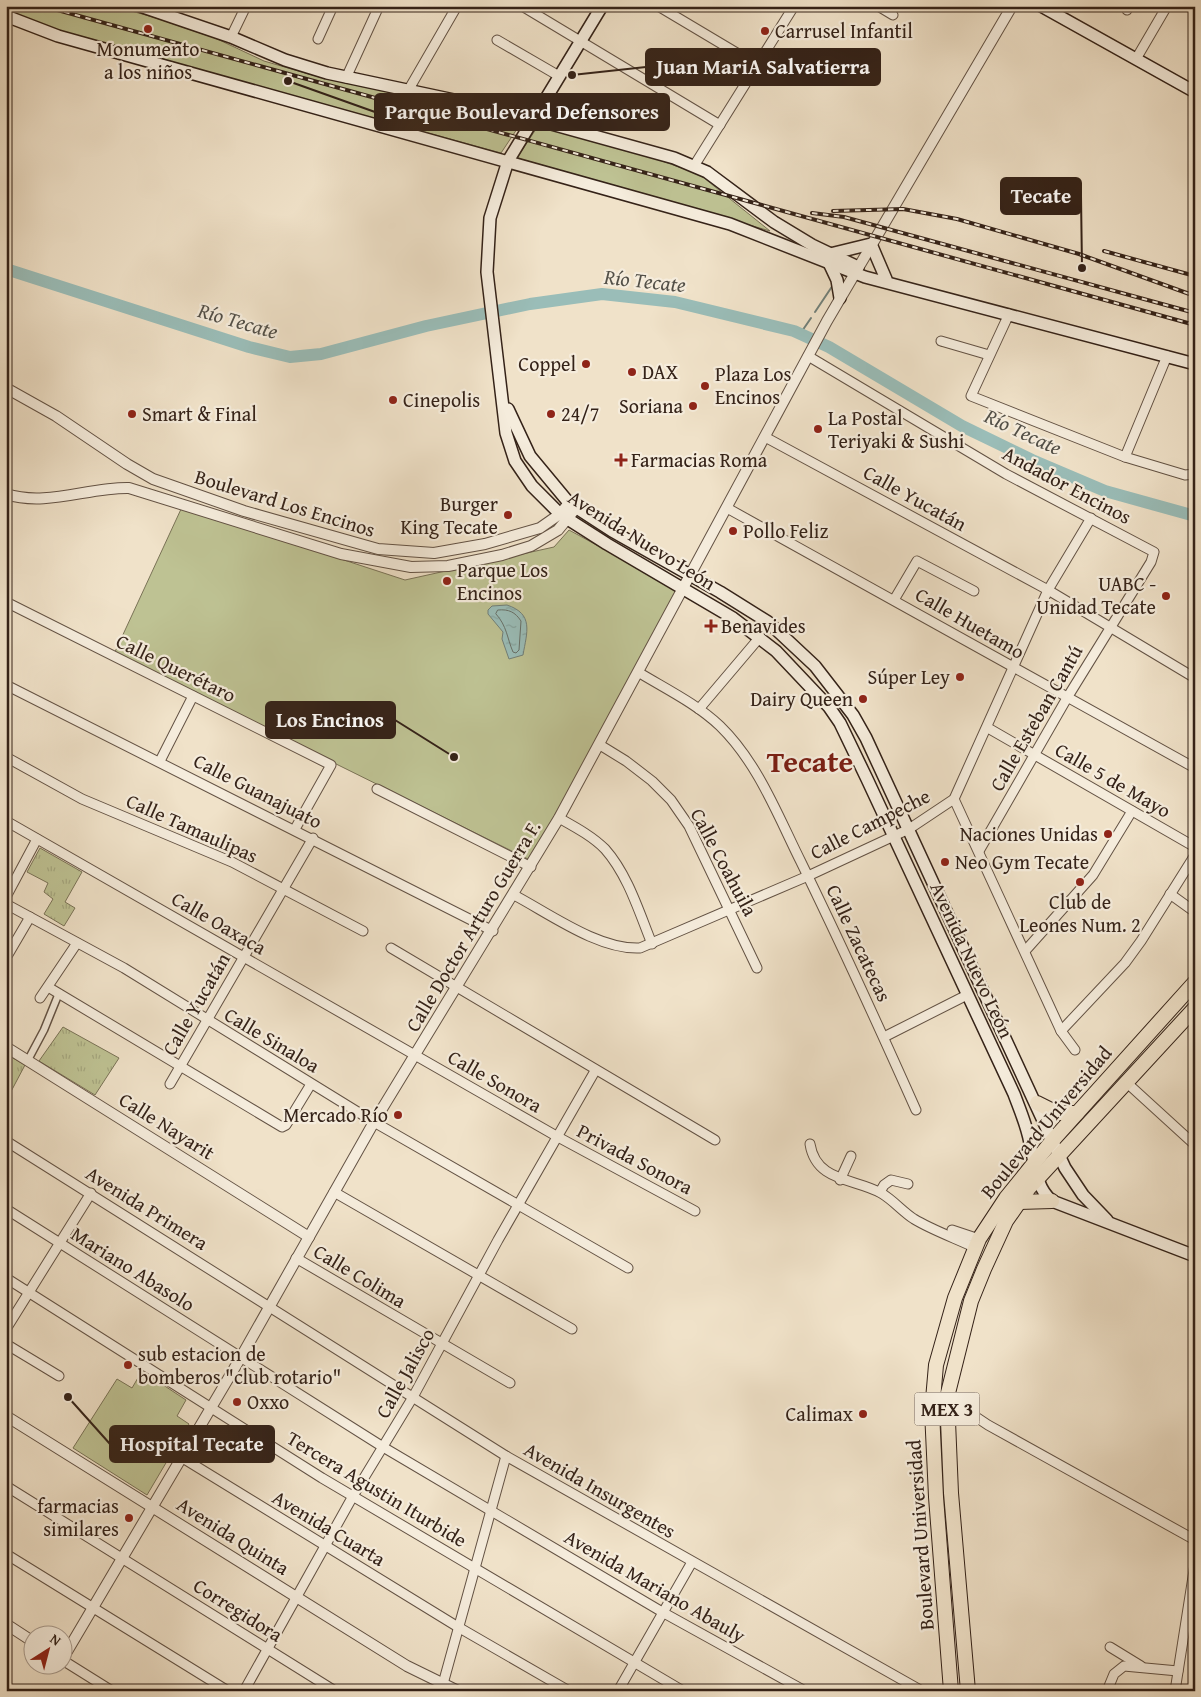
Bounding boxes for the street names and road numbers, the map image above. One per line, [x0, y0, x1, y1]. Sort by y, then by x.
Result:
street label: Andador Encinos [998, 438, 1137, 531]
street label: Calle Yucatán [858, 457, 972, 538]
street label: Boulevard Los Encinos [191, 461, 379, 544]
street label: Avenida Nuevo León [563, 482, 722, 597]
street label: Calle Huetamo [910, 580, 1030, 666]
street label: Calle Querétaro [111, 626, 241, 709]
street label: Calle Esteban Cantú [982, 639, 1089, 796]
street label: Calle 5 de Mayo [1050, 735, 1177, 824]
street label: Calle Guanajuato [189, 746, 328, 835]
street label: Calle Campeche [805, 781, 935, 866]
street label: Calle Tamaulipas [122, 786, 263, 870]
street label: Calle Coahuila [684, 803, 765, 921]
street label: Calle Doctor Arturo Guerra F. [398, 815, 547, 1037]
street label: Avenida Nuevo León [924, 877, 1021, 1043]
street label: Calle Zacatecas [820, 879, 899, 1006]
street label: Calle Oaxaca [167, 884, 272, 962]
street label: Calle Yucatán [154, 947, 237, 1060]
street label: Calle Sinaloa [219, 1000, 326, 1080]
street label: Boulevard Universidad [973, 1039, 1118, 1204]
street label: Calle Sonora [443, 1042, 548, 1119]
street label: Calle Nayarit [114, 1085, 221, 1166]
street label: Privada Sonora [572, 1116, 699, 1201]
street label: Avenida Primera [81, 1158, 214, 1257]
street label: Mariano Abasolo [66, 1219, 201, 1318]
street label: Calle Colima [308, 1237, 413, 1315]
street label: Calle Jalisco [368, 1322, 441, 1423]
road number: MEX 3 [914, 1392, 980, 1426]
street label: Tercera Agustin Iturbide [282, 1423, 473, 1554]
street label: Avenida Insurgentes [519, 1434, 681, 1545]
street label: Boulevard Universidad [898, 1438, 941, 1631]
street label: Avenida Cuarta [267, 1482, 392, 1573]
street label: Avenida Quinta [171, 1489, 296, 1582]
street label: Avenida Mariano Abauly [559, 1522, 751, 1649]
street label: Corregidora [188, 1571, 289, 1649]

